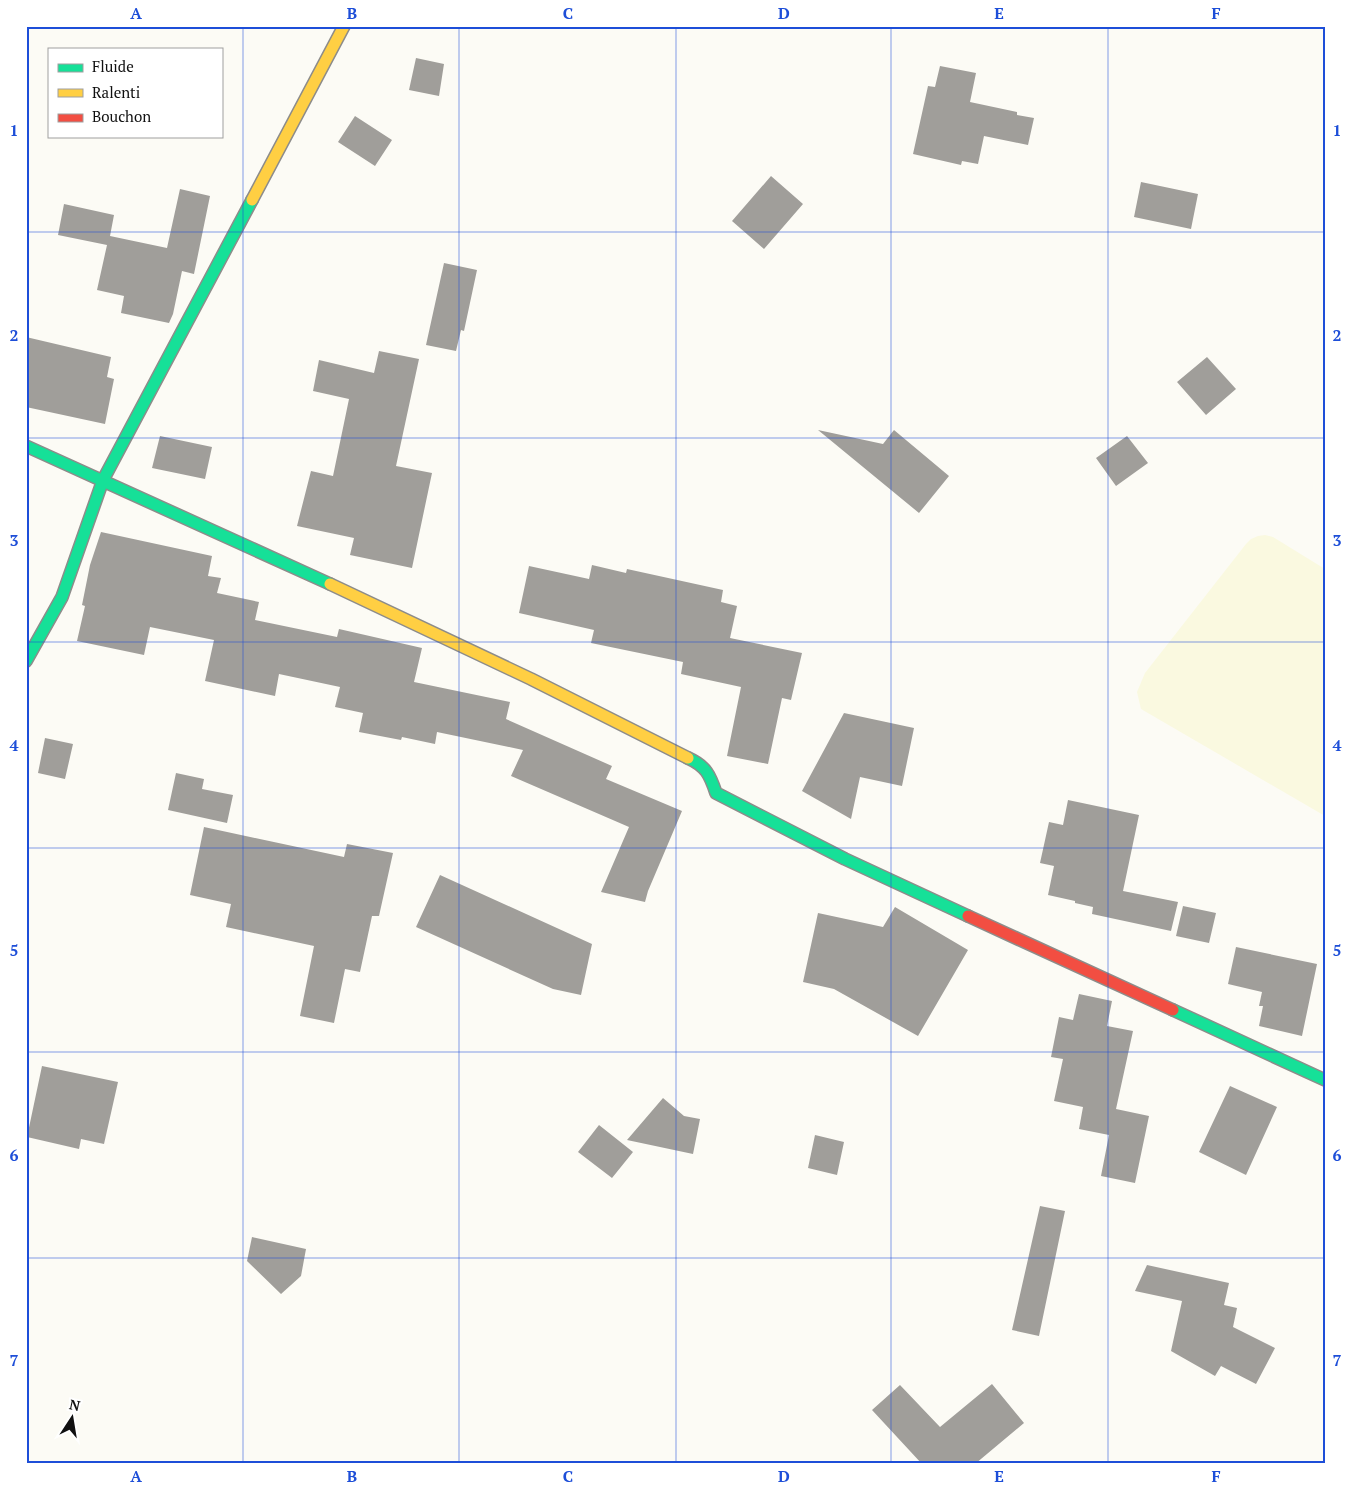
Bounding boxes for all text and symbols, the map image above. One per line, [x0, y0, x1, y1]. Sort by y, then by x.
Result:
text: A [130, 2, 142, 24]
text: B [347, 2, 357, 24]
text: C [563, 2, 573, 24]
text: D [778, 2, 790, 24]
text: E [994, 2, 1004, 24]
text: F [1211, 2, 1221, 24]
legend [48, 48, 222, 138]
text: Fluide [92, 56, 134, 76]
text: Ralenti [92, 82, 140, 102]
text: Bouchon [92, 106, 151, 126]
text: 1 [9, 119, 19, 141]
text: 1 [1332, 119, 1342, 141]
text: 2 [9, 324, 19, 346]
text: 2 [1332, 324, 1342, 346]
text: 3 [9, 529, 19, 551]
text: 3 [1332, 529, 1342, 551]
text: 4 [9, 734, 19, 756]
text: 4 [1332, 734, 1342, 756]
text: 5 [9, 939, 19, 961]
text: 5 [1332, 939, 1342, 961]
text: 6 [9, 1144, 19, 1166]
text: 6 [1332, 1144, 1342, 1166]
text: 7 [9, 1349, 19, 1371]
text: 7 [1332, 1349, 1342, 1371]
north arrow [48, 1392, 98, 1442]
text: N [68, 1394, 82, 1415]
text: A [130, 1465, 142, 1487]
text: B [347, 1465, 357, 1487]
text: C [563, 1465, 573, 1487]
text: D [778, 1465, 790, 1487]
text: E [994, 1465, 1004, 1487]
text: F [1211, 1465, 1221, 1487]

